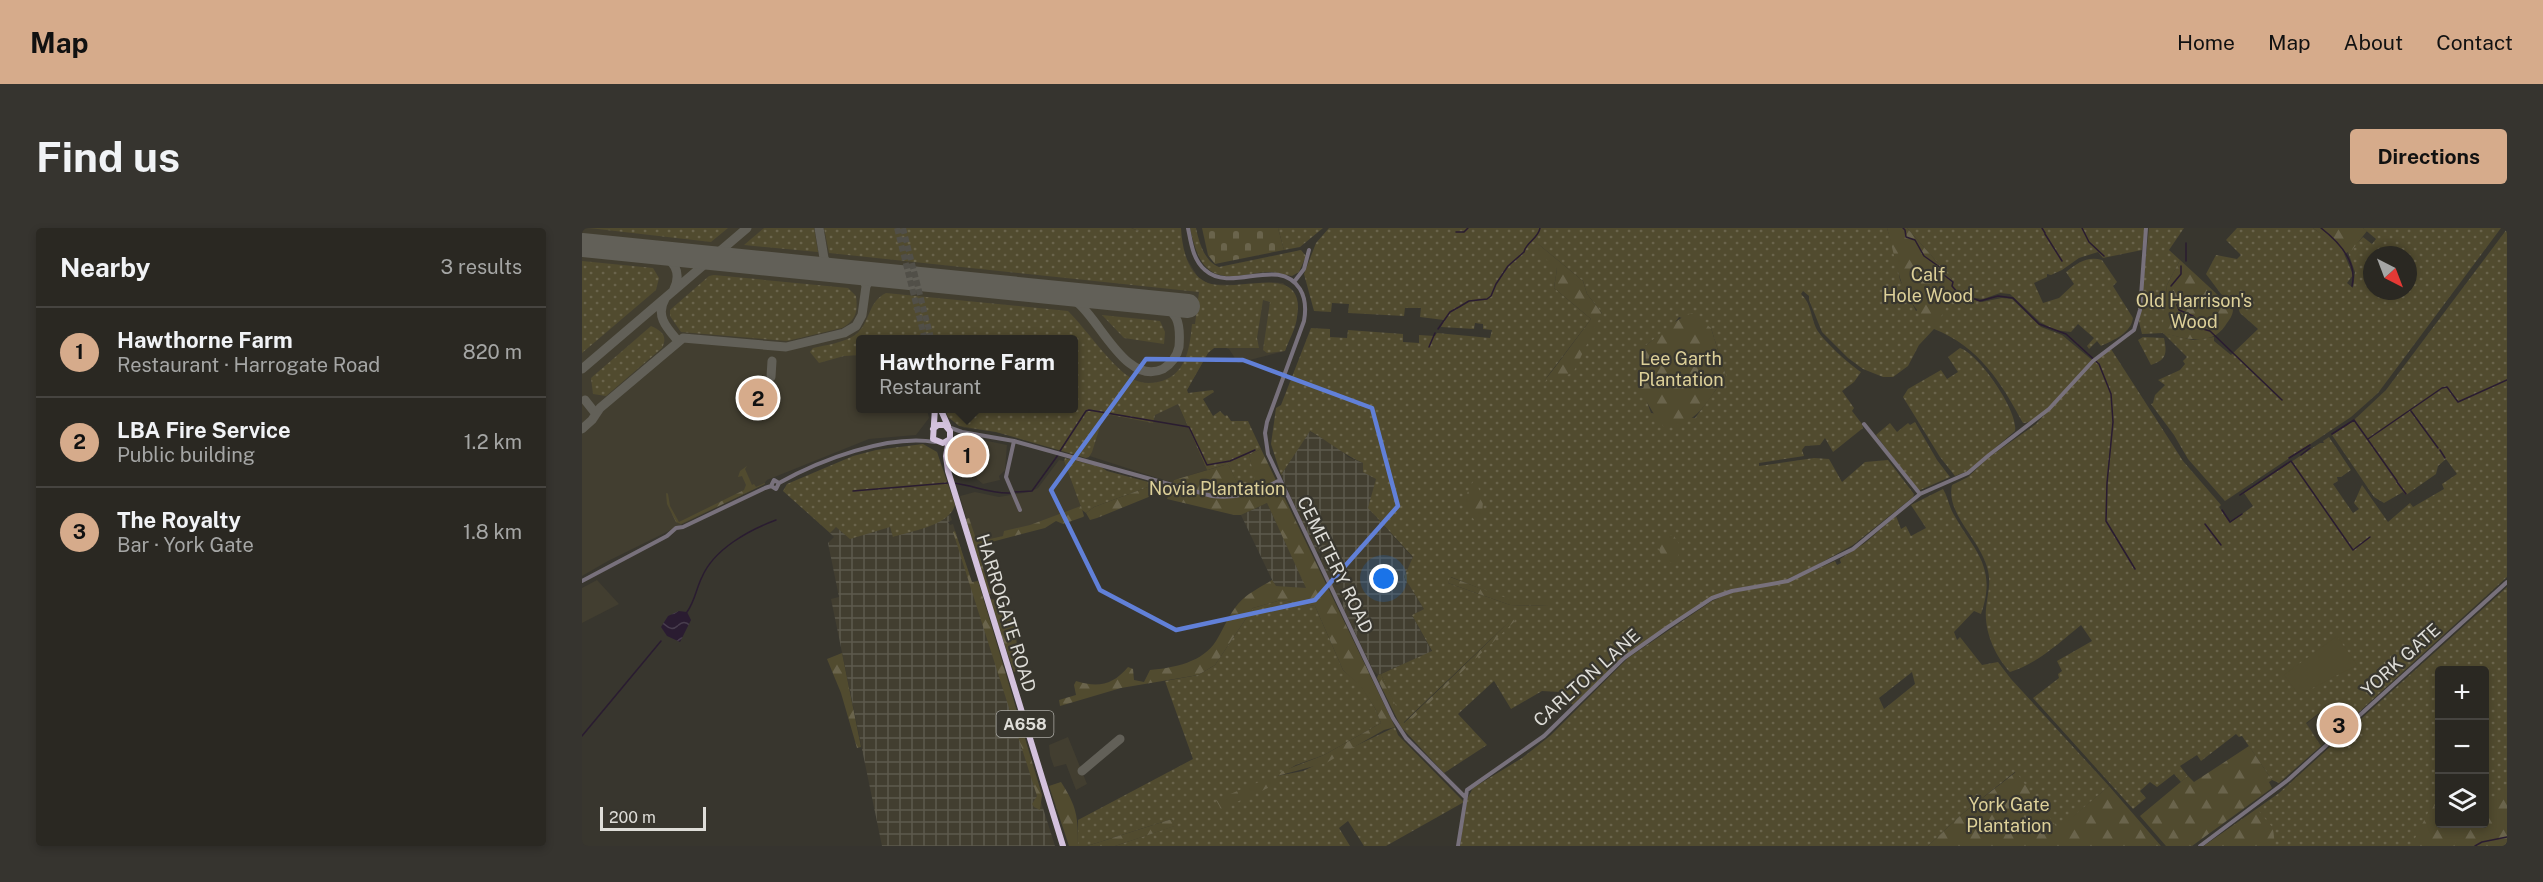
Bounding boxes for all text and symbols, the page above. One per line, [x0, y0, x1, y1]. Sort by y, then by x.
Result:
text: Map [30, 26, 89, 59]
text: Home [2177, 30, 2235, 55]
text: Map [2268, 30, 2311, 55]
text: About [2344, 30, 2403, 55]
text: Contact [2436, 30, 2513, 55]
button: Directions [2350, 129, 2507, 184]
text: Find us [36, 132, 180, 181]
north arrow [2363, 246, 2417, 300]
text: Nearby [60, 252, 150, 283]
text: 3 results [441, 255, 522, 279]
park label: Calf Hole Wood [1883, 264, 1973, 306]
park label: Old Harrison's Wood [2136, 290, 2252, 332]
text: Hawthorne Farm [117, 327, 293, 353]
popup [856, 335, 1078, 413]
text: 1 [75, 340, 84, 364]
text: 820 m [463, 340, 522, 364]
park label: Lee Garth Plantation [1638, 348, 1724, 390]
text: Hawthorne Farm [879, 349, 1055, 375]
text: Restaurant · Harrogate Road [117, 353, 380, 377]
text: Restaurant [879, 375, 981, 399]
pin: 2 [738, 376, 777, 420]
text: LBA Fire Service [117, 417, 291, 443]
text: 2 [73, 430, 86, 454]
text: 1.2 km [464, 430, 522, 454]
pin: 1 [948, 432, 986, 478]
text: Public building [117, 443, 255, 467]
park label: Novia Plantation [1149, 478, 1285, 499]
street label: CEMETERY ROAD [1293, 493, 1378, 637]
text: The Royalty [117, 507, 241, 533]
text: 3 [73, 520, 86, 544]
text: 1.8 km [463, 520, 522, 544]
street label: HARROGATE ROAD [972, 531, 1041, 695]
text: Bar · York Gate [117, 533, 254, 557]
your location [1369, 564, 1398, 593]
street label: YORK GATE [2357, 619, 2444, 700]
street label: CARLTON LANE [1529, 624, 1644, 731]
map controls [2435, 666, 2489, 828]
button: + [2435, 666, 2489, 720]
pin: 3 [2320, 702, 2358, 748]
road number: A658 [996, 711, 1054, 737]
button: − [2435, 720, 2489, 774]
button: layers [2435, 774, 2489, 828]
park label: York Gate Plantation [1966, 794, 2052, 836]
scale bar [600, 804, 706, 832]
text: 200 m [609, 808, 656, 827]

